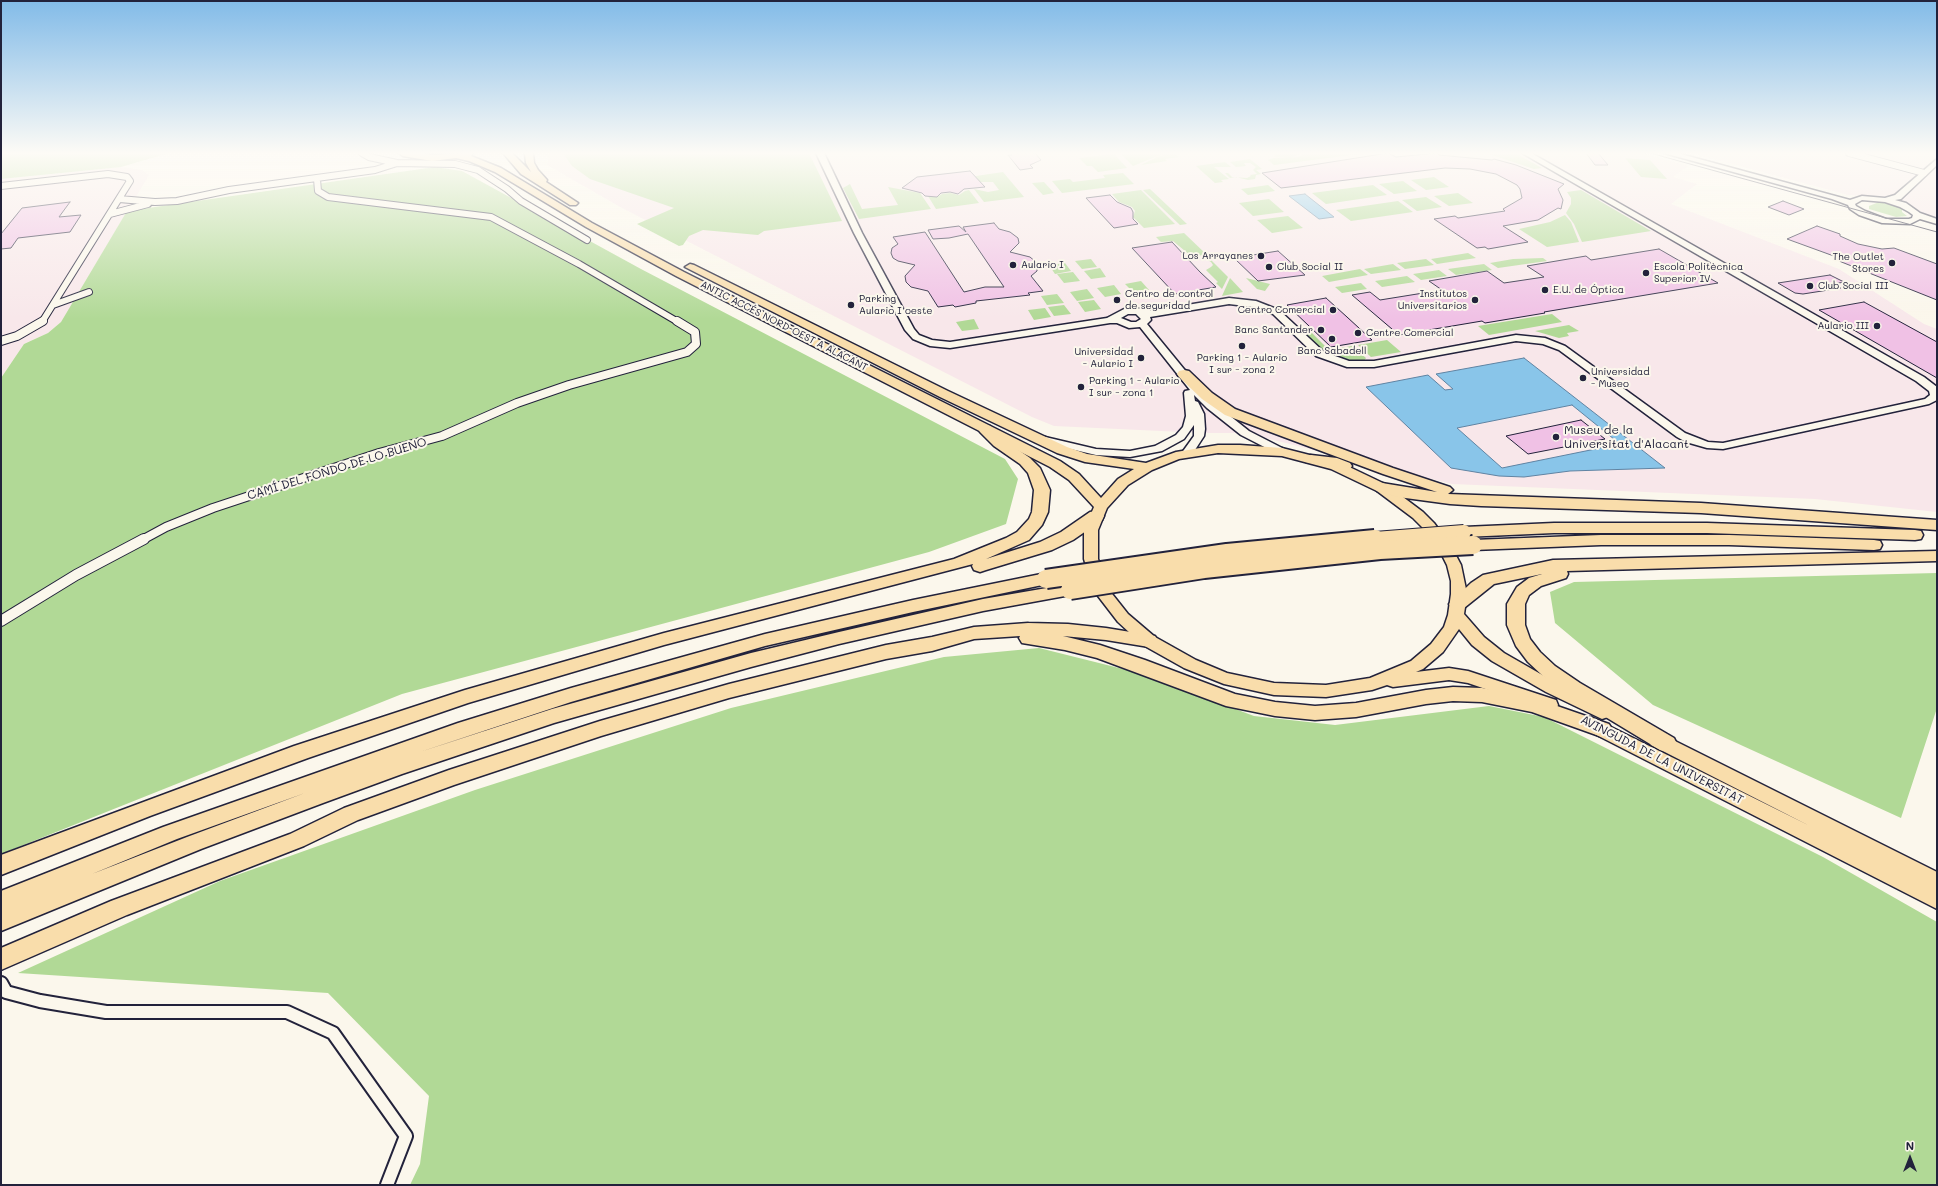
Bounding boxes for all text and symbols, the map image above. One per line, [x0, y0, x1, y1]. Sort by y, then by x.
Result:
place label: Los Arrayanes [1183, 250, 1253, 262]
marker: Los Arrayanes [1256, 251, 1266, 261]
place label: The Outlet Stores [1833, 251, 1884, 274]
marker: The Outlet Stores [1887, 258, 1897, 268]
place label: Aulario I [1021, 259, 1064, 271]
marker: Aulario I [1008, 260, 1018, 270]
place label: Club Social II [1277, 261, 1343, 273]
place label: Escola Politècnica Superior IV [1654, 261, 1743, 284]
marker: Club Social II [1264, 262, 1274, 272]
marker: Escola Politècnica Superior IV [1641, 268, 1651, 278]
street label: ANTIC ACCÉS NORD-OEST A ALACANT [698, 278, 870, 374]
place label: Club Social III [1818, 280, 1888, 292]
marker: Club Social III [1805, 281, 1815, 291]
place label: E.U. de Óptica [1553, 284, 1624, 296]
marker: E.U. de Óptica [1540, 285, 1550, 295]
place label: Centro de control de seguridad [1125, 288, 1213, 312]
place label: Institutos Universitarios [1398, 288, 1467, 312]
place label: Parking Aulario I oeste [859, 293, 932, 316]
marker: Centro de control de seguridad [1112, 295, 1122, 305]
marker: Institutos Universitarios [1470, 295, 1480, 305]
marker: Parking Aulario I oeste [846, 300, 856, 310]
place label: Centro Comercial [1238, 304, 1325, 316]
marker: Centro Comercial [1328, 305, 1338, 315]
place label: Aulario III [1818, 320, 1869, 332]
marker: Aulario III [1872, 321, 1882, 331]
place label: Banc Santander [1235, 324, 1313, 336]
marker: Banc Santander [1316, 325, 1326, 335]
place label: Centre Comercial [1366, 327, 1454, 339]
marker: Centre Comercial [1353, 328, 1363, 338]
marker: Banc Sabadell [1327, 334, 1337, 344]
marker: Parking 1 - Aulario I sur - zona 2 [1237, 341, 1247, 351]
place label: Banc Sabadell [1297, 345, 1367, 357]
place label: Universidad - Aulario I [1074, 346, 1133, 370]
place label: Parking 1 - Aulario I sur - zona 2 [1197, 352, 1287, 376]
marker: Universidad - Aulario I [1136, 353, 1146, 363]
place label: Universidad - Museo [1591, 366, 1650, 390]
marker: Universidad - Museo [1578, 373, 1588, 383]
place label: Parking 1 - Aulario I sur - zona 1 [1089, 375, 1179, 398]
marker: Parking 1 - Aulario I sur - zona 1 [1076, 382, 1086, 392]
place label: Museu de la Universitat d'Alacant [1564, 423, 1689, 451]
marker: Museu de la Universitat d'Alacant [1551, 432, 1561, 442]
street label: CAMÍ DEL FONDO DE LO BUENO [246, 435, 428, 503]
street label: AVINGUDA DE LA UNIVERSITAT [1578, 712, 1746, 808]
north arrow [1890, 1138, 1930, 1178]
text: N [1906, 1138, 1914, 1153]

